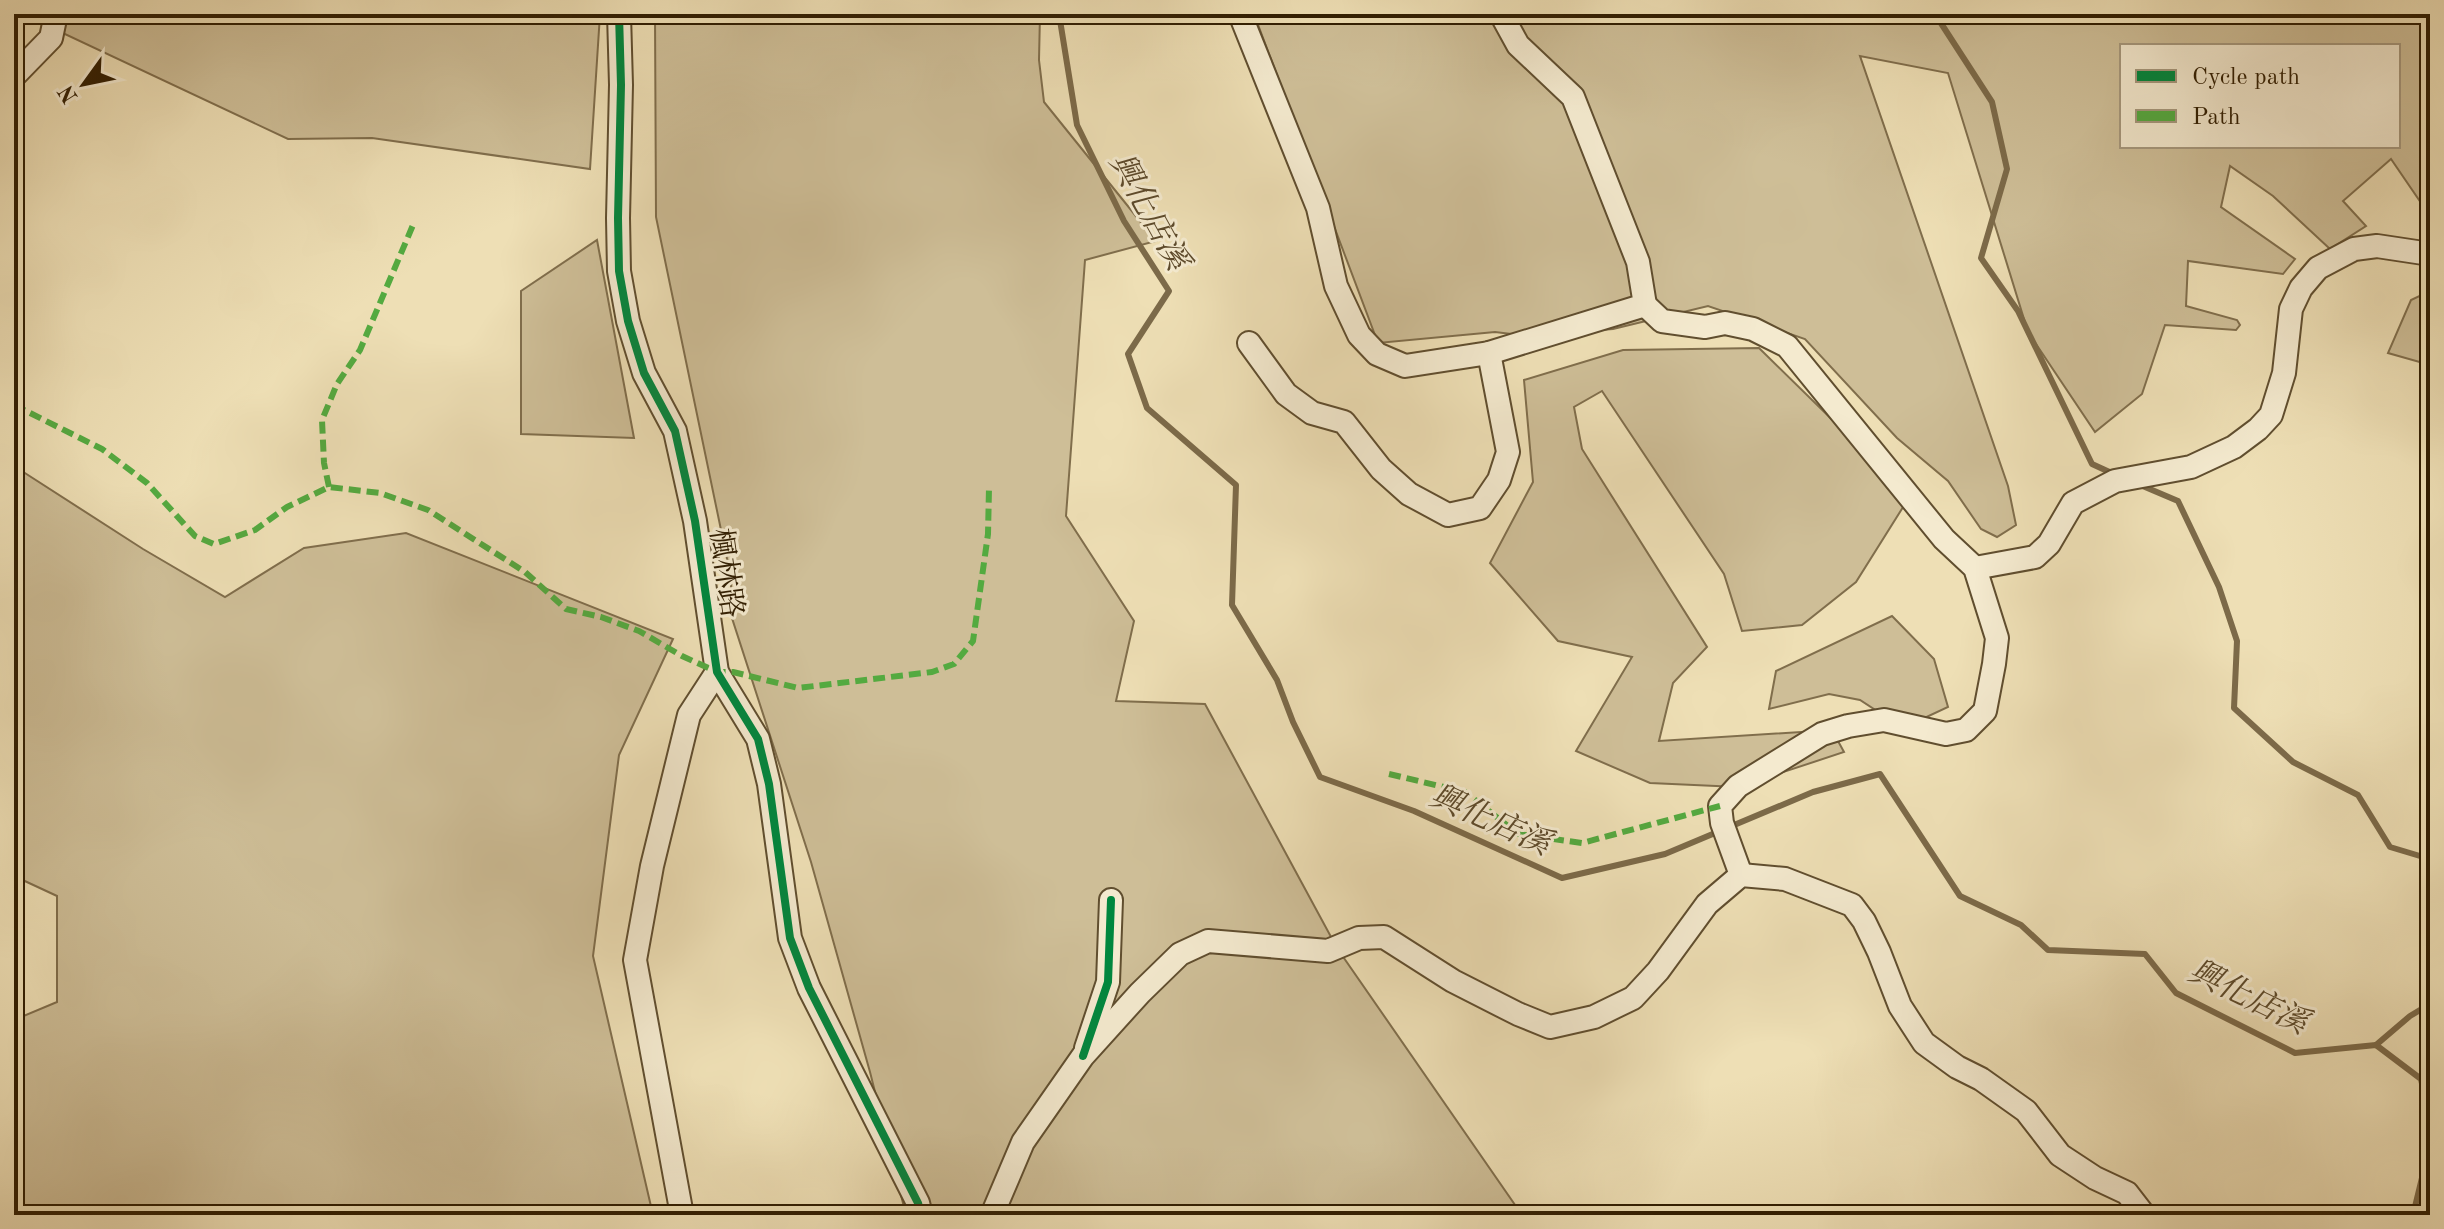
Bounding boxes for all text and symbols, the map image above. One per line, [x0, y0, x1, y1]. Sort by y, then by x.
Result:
north arrow [44, 44, 124, 124]
legend [2120, 44, 2400, 148]
text: Cycle path [2192, 66, 2300, 90]
text: N [55, 81, 83, 107]
text: Path [2192, 106, 2241, 130]
water label: 興化店溪 [1102, 147, 1196, 279]
street label: 楓林路 [704, 526, 749, 620]
water label: 興化店溪 [1425, 778, 1559, 864]
water label: 興化店溪 [2183, 954, 2316, 1042]

